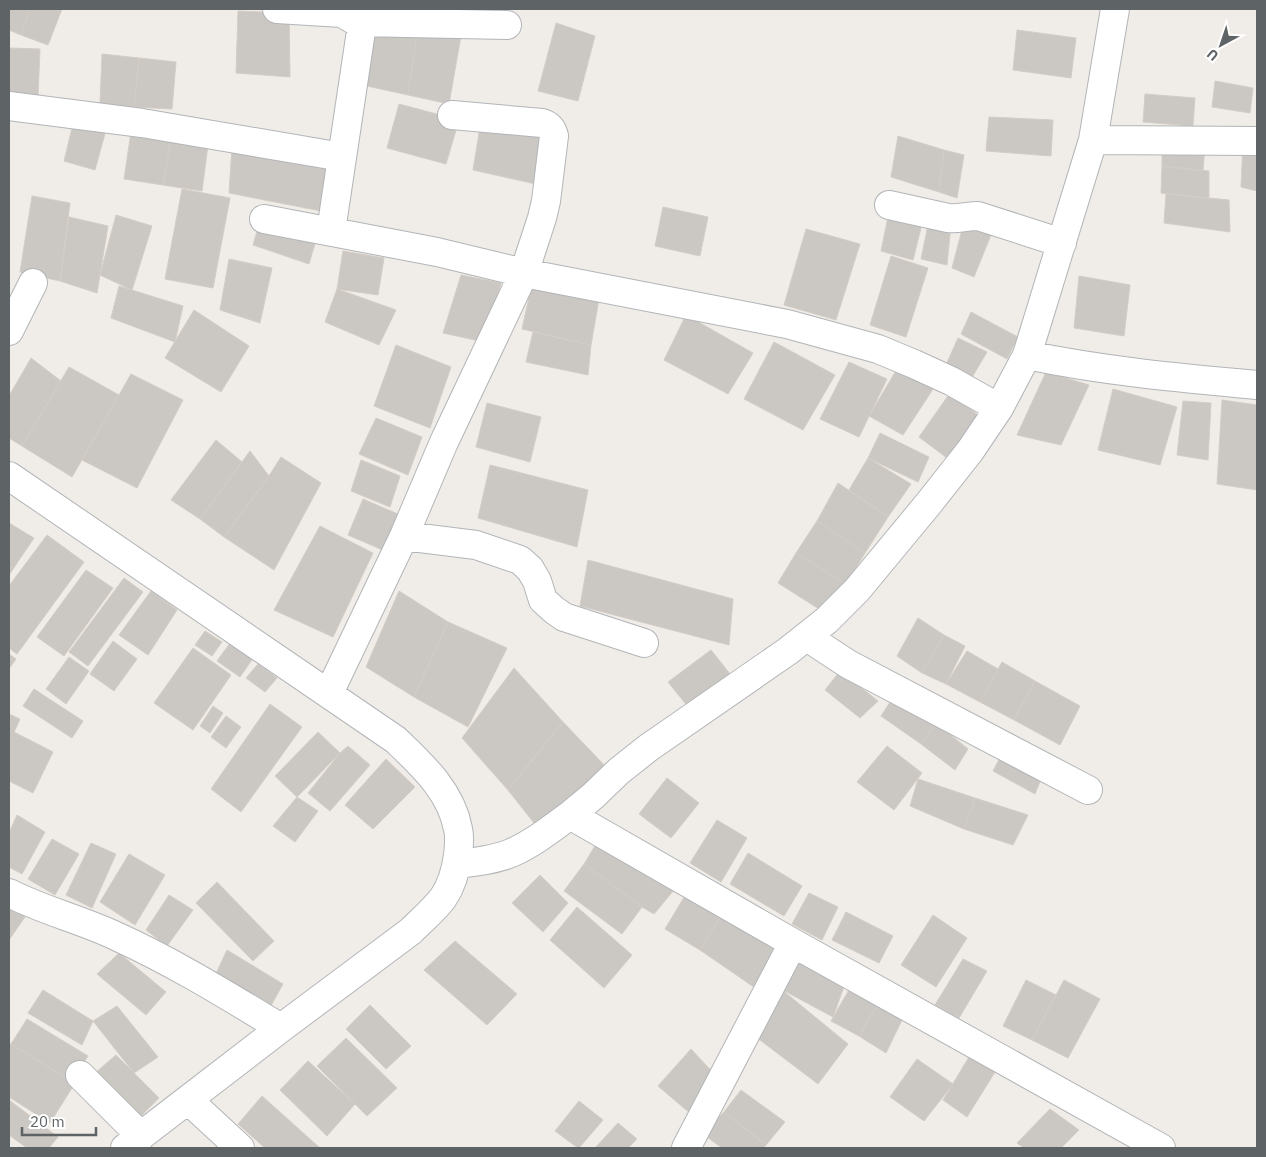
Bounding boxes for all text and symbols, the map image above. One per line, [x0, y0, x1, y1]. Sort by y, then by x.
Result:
north arrow [1196, 20, 1246, 70]
text: U [1203, 45, 1222, 65]
scale bar [22, 1104, 96, 1136]
text: 20 m [30, 1112, 65, 1131]

